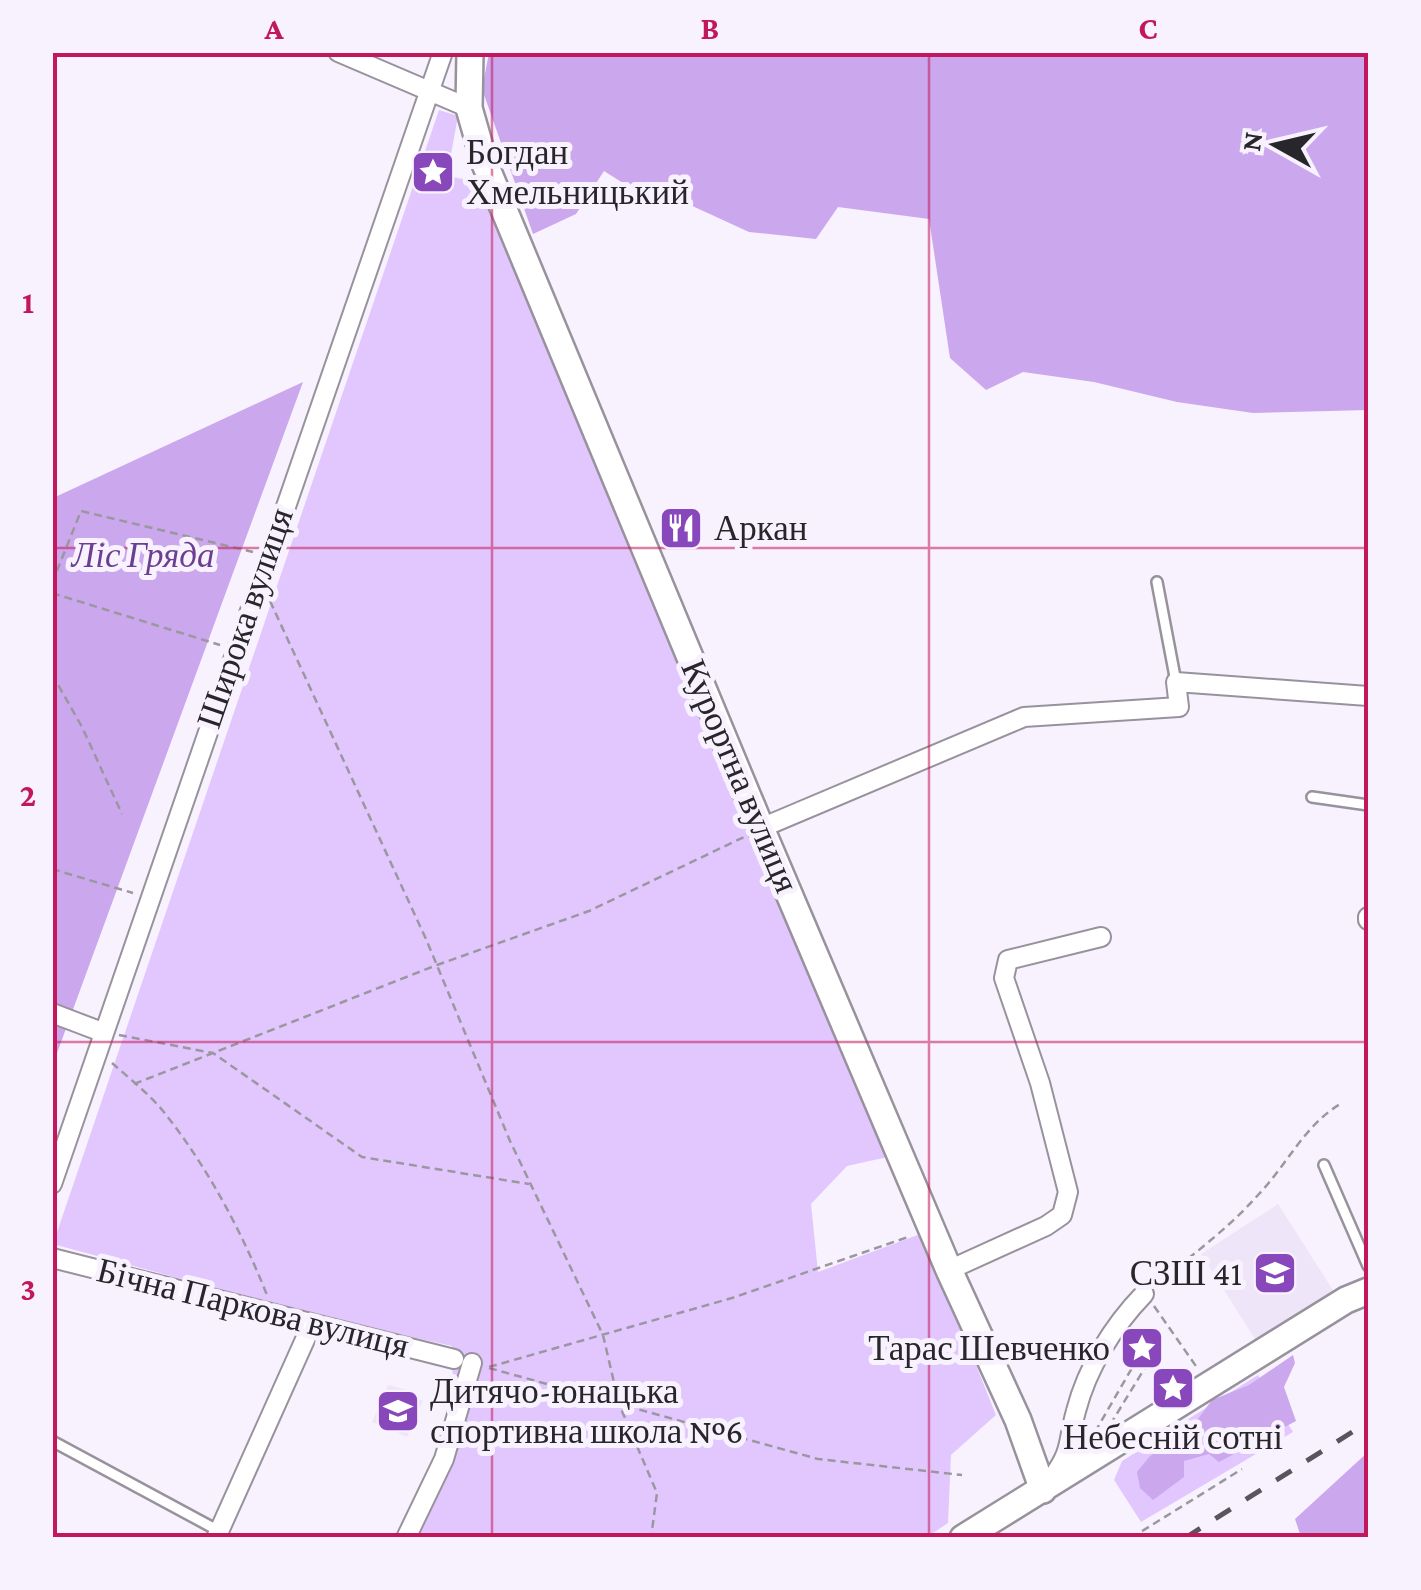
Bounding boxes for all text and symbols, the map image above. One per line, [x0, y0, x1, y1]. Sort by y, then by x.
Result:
text: A [263, 10, 284, 46]
text: B [701, 10, 719, 46]
text: C [1138, 10, 1158, 46]
north arrow [1226, 95, 1326, 195]
text: N [1235, 130, 1268, 153]
place label: Богдан Хмельницький [466, 133, 689, 212]
place icon: Богдан Хмельницький [410, 149, 456, 195]
text: 1 [22, 284, 34, 320]
street label: Широка вулиця [189, 503, 301, 733]
restaurant icon: Аркан [658, 505, 704, 551]
place label: Аркан [714, 509, 808, 548]
park label: Ліс Гряда [71, 536, 214, 575]
street label: Курортна вулиця [673, 654, 807, 898]
text: 2 [20, 777, 36, 813]
street label: Бічна Паркова вулиця [93, 1250, 413, 1366]
school or university icon: СЗШ 41 [1252, 1250, 1298, 1296]
place label: СЗШ 41 [1130, 1254, 1242, 1293]
text: 3 [20, 1271, 36, 1307]
place icon: Тарас Шевченко [1119, 1325, 1165, 1371]
place label: Тарас Шевченко [868, 1329, 1110, 1368]
place icon: Небесній сотні [1150, 1365, 1196, 1411]
place label: Дитячо-юнацька спортивна школа №6 [430, 1372, 743, 1451]
school or university icon: Дитячо-юнацька спортивна школа №6 [375, 1388, 421, 1434]
place label: Небесній сотні [1063, 1418, 1283, 1457]

